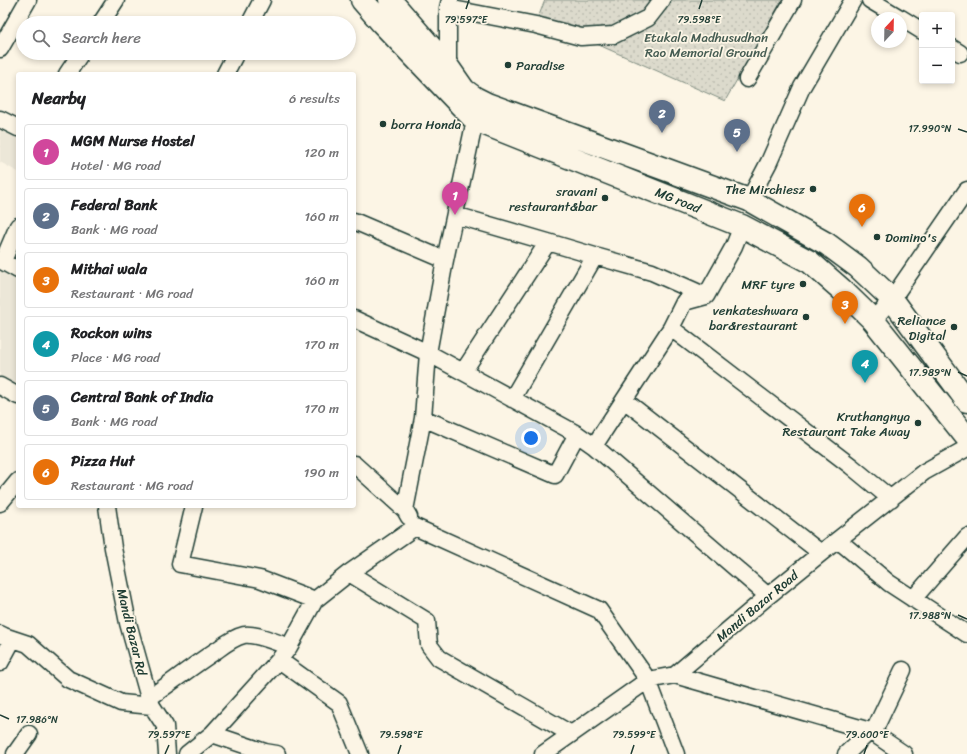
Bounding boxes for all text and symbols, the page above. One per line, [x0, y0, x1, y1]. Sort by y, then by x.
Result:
text: 79.597°E [445, 11, 489, 29]
text: 79.598°E [678, 11, 722, 29]
north arrow [871, 12, 907, 48]
map controls [919, 12, 955, 84]
button: + [919, 12, 955, 48]
search box [16, 16, 356, 60]
text: Search here [62, 25, 141, 51]
park label: Etukala Madhusudhan Rao Memorial Ground [644, 26, 768, 64]
icon: search [30, 27, 52, 49]
button: − [919, 48, 955, 84]
place label: Paradise [516, 54, 565, 77]
marker: Paradise [503, 60, 513, 70]
text: Nearby [32, 83, 86, 113]
text: 6 results [289, 87, 340, 110]
pin: 2 [649, 100, 675, 133]
place label: borra Honda [391, 113, 462, 136]
marker: borra Honda [378, 119, 388, 129]
pin: 5 [724, 119, 750, 152]
text: 17.990°N [909, 120, 951, 138]
text: MGM Nurse Hostel [71, 128, 194, 154]
text: 1 [43, 141, 49, 164]
text: 120 m [304, 141, 339, 164]
text: Hotel · MG road [71, 154, 161, 177]
place label: The Mirchiesz [725, 178, 806, 201]
place label: sravani restaurant&bar [509, 180, 598, 218]
street label: MG road [652, 180, 705, 220]
pin: 1 [442, 182, 468, 215]
marker: The Mirchiesz [808, 184, 818, 194]
text: Federal Bank [71, 192, 157, 218]
marker: sravani restaurant&bar [600, 193, 610, 203]
pin: 6 [849, 194, 875, 227]
text: 2 [42, 205, 50, 228]
text: 160 m [304, 205, 339, 228]
text: Bank · MG road [71, 218, 157, 241]
place label: Domino's [885, 226, 937, 249]
marker: Domino's [872, 232, 882, 242]
text: Mithai wala [71, 256, 147, 282]
text: 3 [42, 269, 50, 292]
text: 160 m [304, 269, 339, 292]
place label: MRF tyre [742, 273, 795, 296]
marker: MRF tyre [798, 279, 808, 289]
text: Restaurant · MG road [71, 282, 193, 305]
pin: 3 [832, 291, 858, 324]
place label: venkateshwara bar&restaurant [709, 299, 798, 337]
place label: Reliance Digital [897, 309, 946, 347]
marker: venkateshwara bar&restaurant [801, 312, 811, 322]
text: Rockon wins [71, 320, 152, 346]
marker: Reliance Digital [949, 322, 959, 332]
text: 4 [42, 333, 50, 356]
text: 170 m [304, 333, 339, 356]
text: Place · MG road [71, 346, 160, 369]
pin: 4 [852, 350, 878, 383]
text: 17.989°N [909, 364, 951, 382]
text: Central Bank of India [71, 384, 213, 410]
text: 5 [42, 397, 50, 420]
text: 170 m [304, 397, 339, 420]
place label: Kruthangnya Restaurant Take Away [782, 405, 910, 443]
text: Bank · MG road [71, 410, 157, 433]
marker: Kruthangnya Restaurant Take Away [913, 418, 923, 428]
your location [521, 428, 541, 448]
text: Pizza Hut [71, 448, 135, 474]
text: 6 [42, 461, 50, 484]
text: 190 m [304, 461, 339, 484]
text: Restaurant · MG road [71, 474, 193, 497]
street label: Mandi Bazar Road [711, 564, 804, 648]
street label: Mandi Bazar Rd [110, 586, 154, 679]
text: 17.988°N [909, 607, 951, 625]
text: 17.986°N [16, 711, 58, 729]
text: 79.597°E [148, 726, 192, 744]
text: 79.598°E [380, 726, 424, 744]
text: 79.599°E [612, 726, 657, 744]
text: 79.600°E [845, 726, 890, 744]

